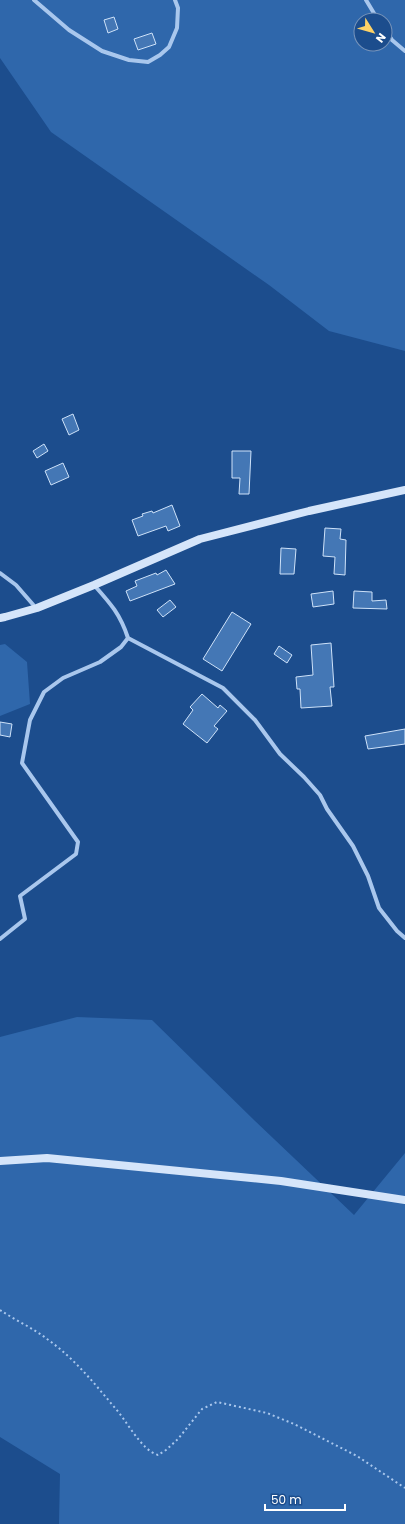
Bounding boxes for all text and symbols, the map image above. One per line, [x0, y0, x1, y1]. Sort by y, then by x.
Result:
north arrow [353, 12, 393, 52]
text: N [372, 30, 390, 46]
scale bar [265, 1486, 345, 1512]
text: 50 m [271, 1491, 302, 1508]

